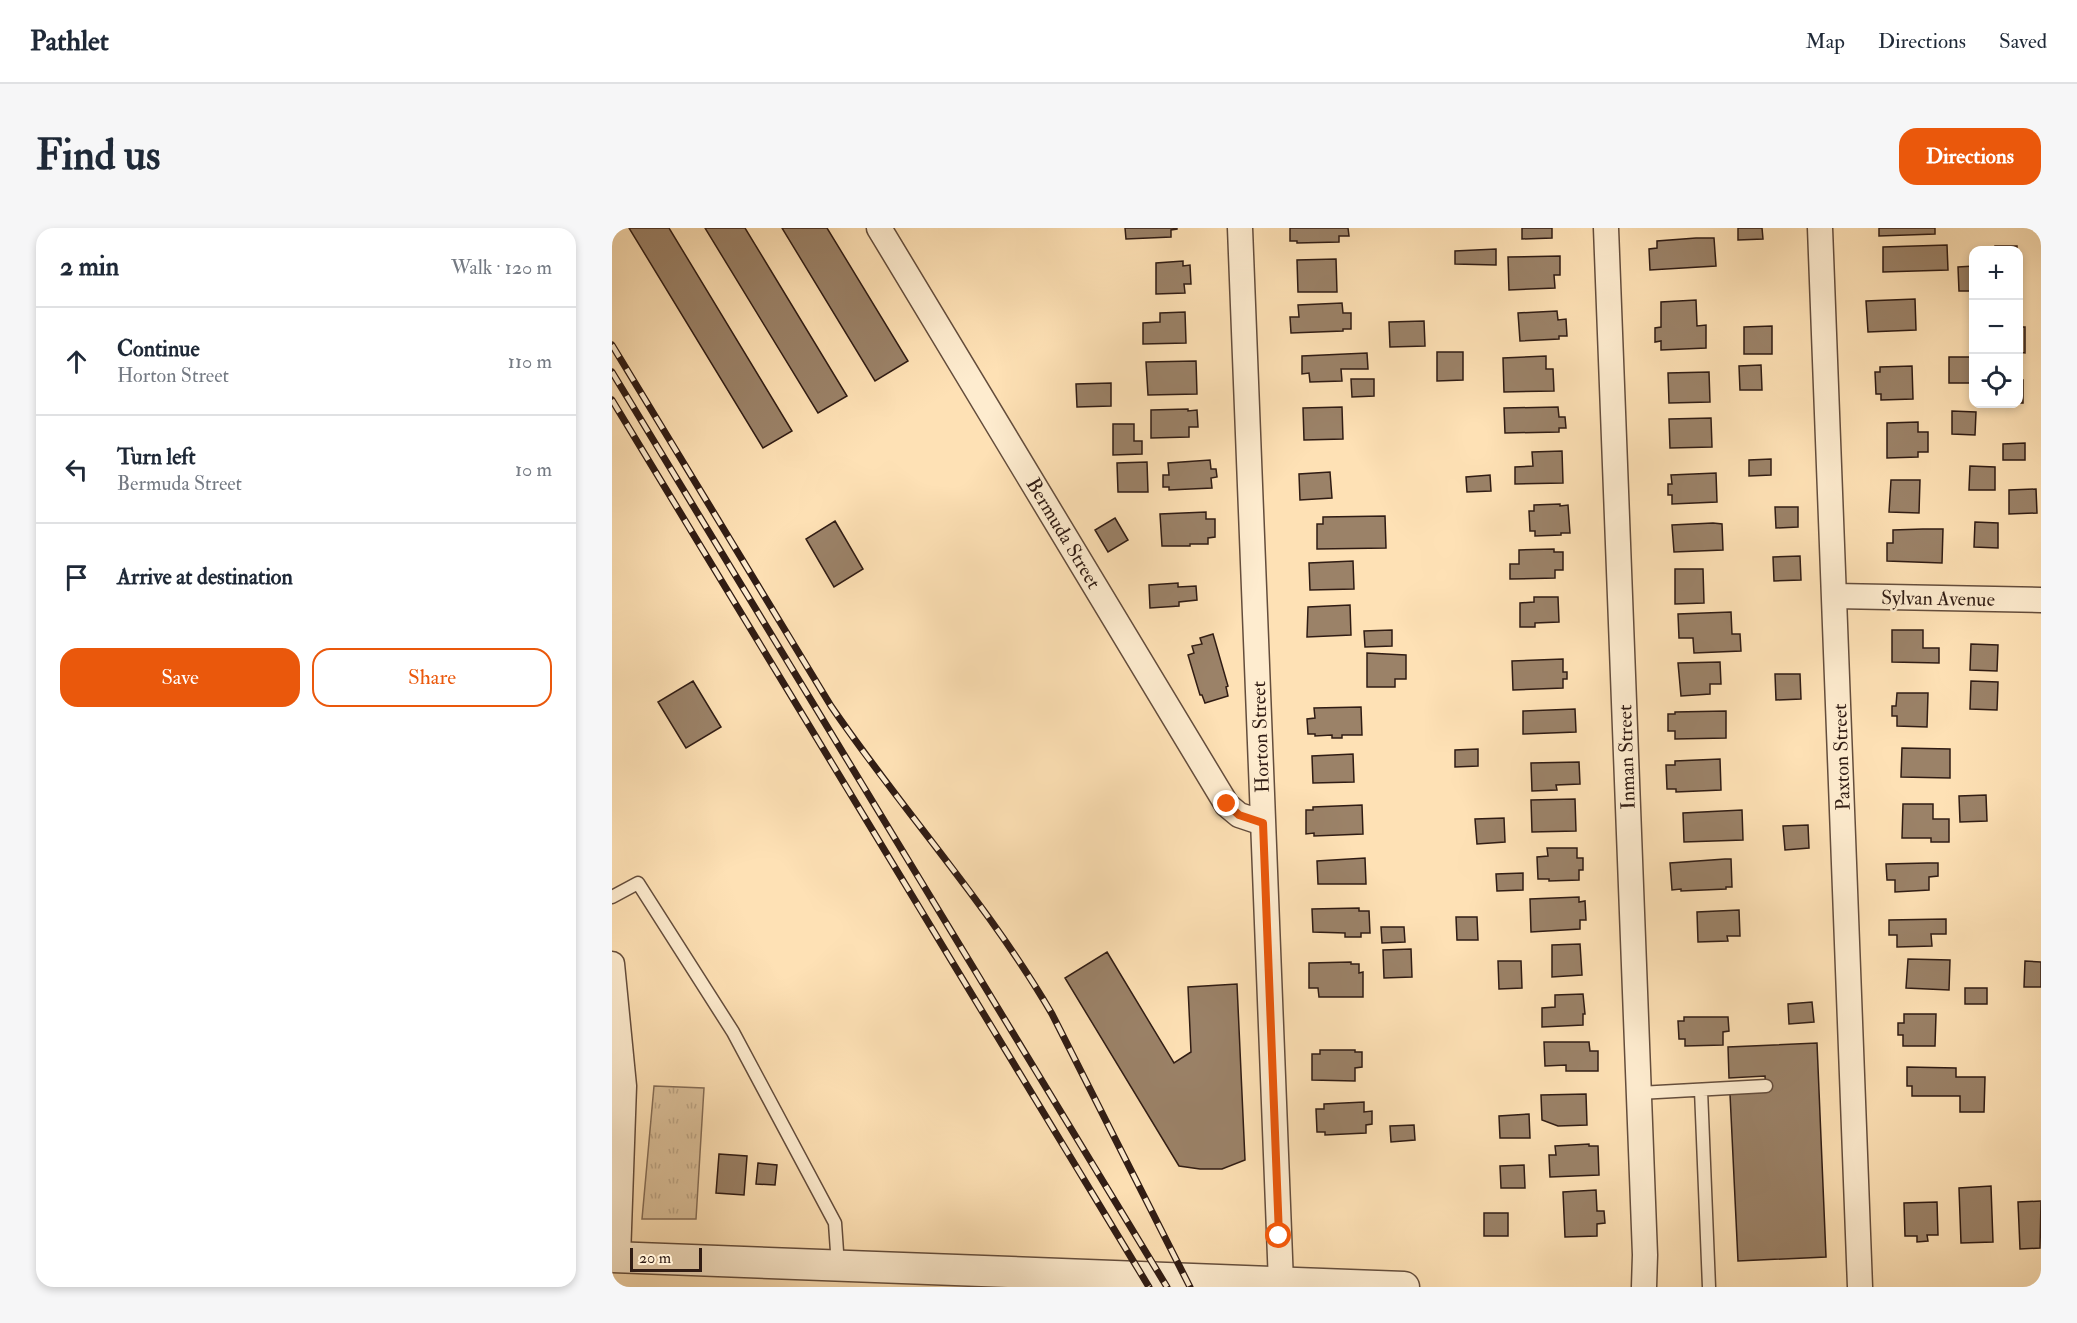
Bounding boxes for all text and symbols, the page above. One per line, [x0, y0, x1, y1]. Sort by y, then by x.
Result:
text: Pathlet [30, 24, 109, 59]
text: Map [1805, 28, 1845, 55]
text: Directions [1878, 28, 1966, 55]
text: Saved [1999, 28, 2047, 55]
button: Directions [1899, 128, 2041, 185]
text: Find us [36, 130, 160, 182]
map controls [1969, 246, 2023, 408]
button: + [1969, 246, 2023, 300]
text: 2 min [60, 251, 119, 283]
text: Walk · 120 m [451, 255, 552, 280]
button: − [1969, 300, 2023, 354]
text: Continue [117, 335, 200, 363]
icon: ahead [60, 345, 93, 378]
text: 110 m [508, 349, 552, 374]
button: locate [1969, 354, 2023, 408]
text: Horton Street [117, 363, 229, 388]
text: Turn left [117, 443, 196, 471]
icon: left [60, 453, 93, 486]
text: 10 m [515, 457, 552, 482]
text: Bermuda Street [117, 471, 242, 496]
street label: Bermuda Street [1021, 473, 1107, 594]
icon: arrive [60, 561, 93, 594]
text: Arrive at destination [117, 563, 293, 591]
street label: Sylvan Avenue [1881, 585, 1995, 612]
button: Save [60, 648, 300, 707]
button: Share [312, 648, 552, 707]
street label: Horton Street [1246, 680, 1275, 793]
street label: Paxton Street [1827, 703, 1856, 811]
street label: Inman Street [1612, 704, 1641, 810]
route end [1213, 790, 1239, 816]
route start [1265, 1222, 1291, 1248]
scale bar [630, 1245, 702, 1272]
text: 20 m [639, 1248, 671, 1268]

